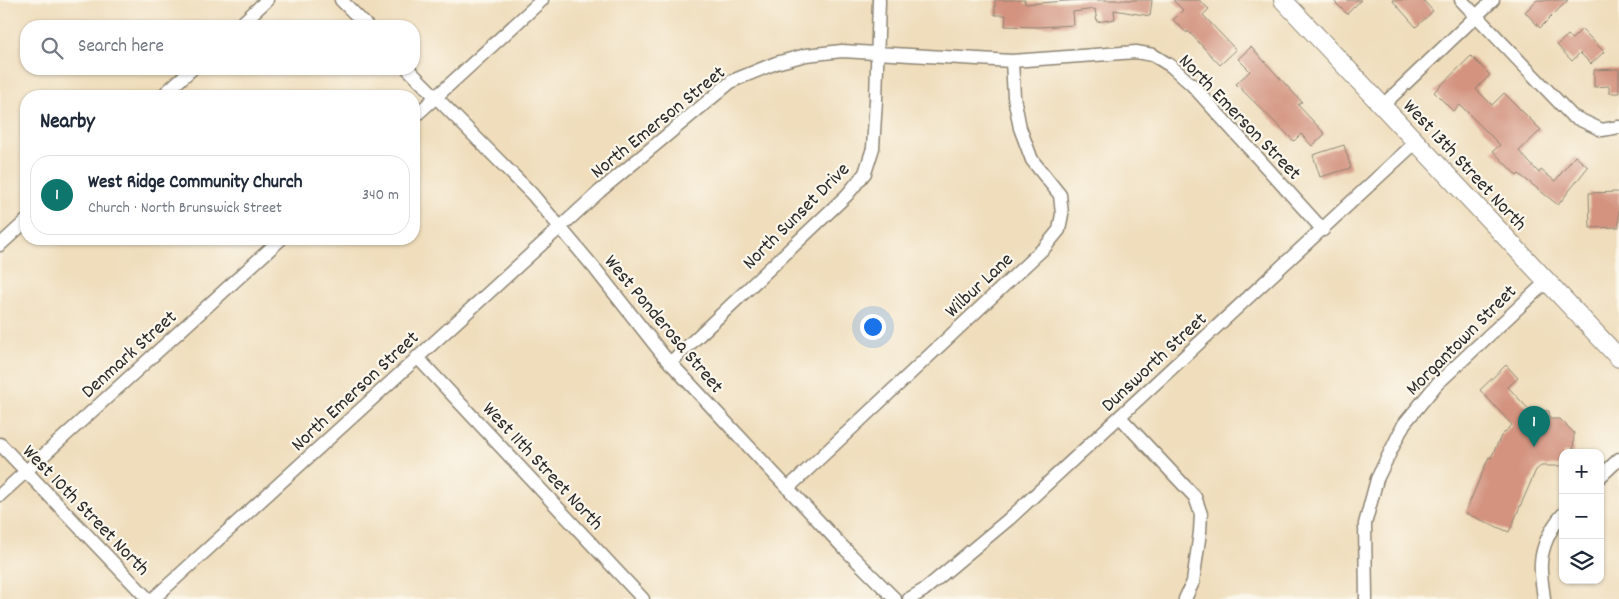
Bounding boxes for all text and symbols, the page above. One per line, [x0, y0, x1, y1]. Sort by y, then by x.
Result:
search box [20, 20, 420, 75]
icon: search [38, 34, 66, 62]
text: Search here [78, 34, 164, 61]
street label: North Emerson Street [1171, 49, 1307, 188]
street label: North Emerson Street [586, 60, 732, 186]
street label: West 13th Street North [1395, 94, 1532, 238]
text: Nearby [40, 108, 95, 138]
street label: North Sunset Drive [737, 157, 857, 277]
text: West Ridge Community Church [88, 170, 302, 197]
text: 1 [55, 184, 59, 207]
text: 340 m [362, 184, 399, 207]
text: Church · North Brunswick Street [88, 197, 282, 220]
street label: Wilbur Lane [939, 247, 1021, 325]
street label: West Ponderosa Street [596, 250, 729, 400]
street label: Morgantown Street [1400, 279, 1524, 403]
street label: Denmark Street [76, 305, 184, 406]
street label: Dunsworth Street [1096, 307, 1214, 420]
your location [860, 314, 886, 340]
street label: North Emerson Street [286, 325, 426, 459]
street label: West 11th Street North [475, 397, 609, 537]
pin: 1 [1518, 406, 1550, 447]
street label: West 10th Street North [15, 439, 155, 583]
map controls [1559, 449, 1604, 584]
button: + [1559, 449, 1604, 494]
button: − [1559, 494, 1604, 539]
button: layers [1559, 539, 1604, 584]

